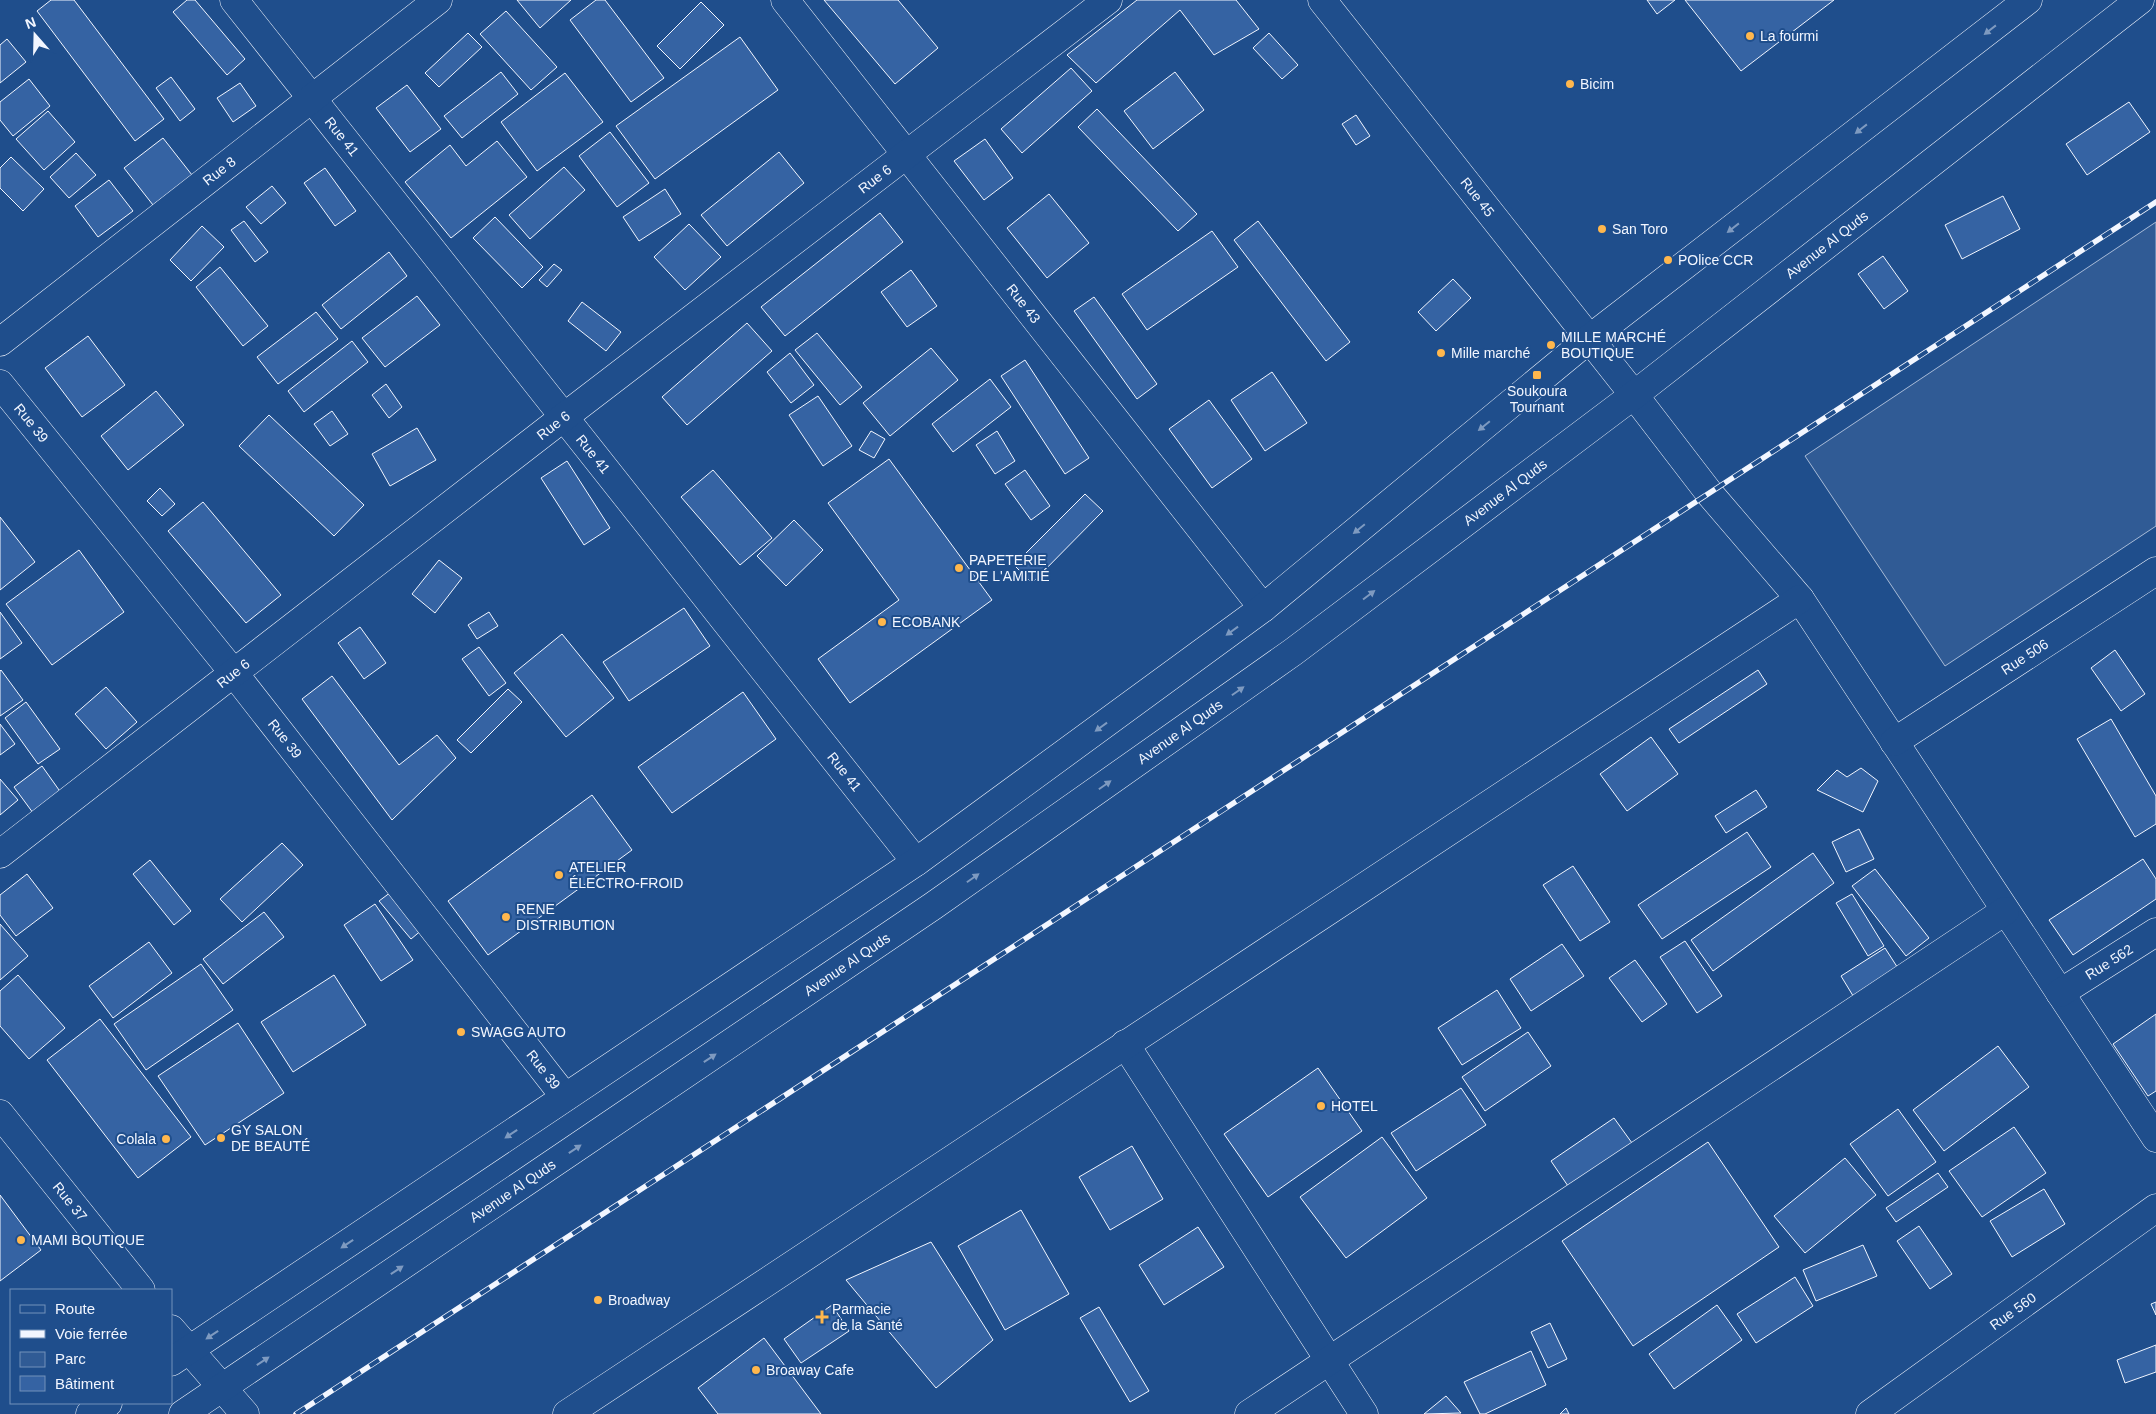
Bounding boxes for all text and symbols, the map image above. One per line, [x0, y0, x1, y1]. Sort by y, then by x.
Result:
north arrow [10, 10, 60, 60]
text: N [23, 14, 38, 32]
one-way arrow [1984, 24, 1997, 35]
place label: La fourmi [1760, 28, 1818, 44]
marker: La fourmi [1744, 30, 1756, 42]
place label: Bicim [1580, 76, 1614, 92]
marker: Bicim [1564, 78, 1576, 90]
street label: Rue 41 [322, 114, 362, 159]
one-way arrow [1854, 124, 1868, 134]
street label: Rue 8 [199, 153, 239, 189]
street label: Rue 6 [855, 161, 895, 197]
street label: Rue 45 [1457, 174, 1498, 220]
street label: Avenue Al Quds [1782, 207, 1871, 282]
place label: San Toro [1612, 221, 1668, 237]
marker: San Toro [1596, 223, 1608, 235]
one-way arrow [1726, 223, 1739, 234]
place label: POlice CCR [1678, 252, 1753, 268]
marker: POlice CCR [1662, 254, 1674, 266]
street label: Rue 43 [1003, 281, 1044, 326]
place label: MILLE MARCHÉ BOUTIQUE [1561, 329, 1666, 361]
marker: MILLE MARCHÉ BOUTIQUE [1545, 339, 1557, 351]
place label: Mille marché [1451, 345, 1531, 361]
marker: Mille marché [1435, 347, 1447, 359]
marker: Soukoura Tournant [1531, 369, 1543, 381]
place label: Soukoura Tournant [1507, 383, 1567, 415]
street label: Rue 39 [11, 400, 52, 446]
street label: Rue 6 [534, 407, 573, 443]
one-way arrow [1478, 420, 1491, 431]
street label: Rue 41 [573, 431, 614, 477]
street label: Avenue Al Quds [1460, 456, 1550, 529]
one-way arrow [1352, 524, 1365, 535]
place label: PAPETERIE DE L'AMITIÉ [969, 552, 1049, 584]
marker: PAPETERIE DE L'AMITIÉ [953, 562, 965, 574]
one-way arrow [1362, 589, 1375, 600]
place label: ECOBANK [892, 614, 961, 630]
marker: ECOBANK [876, 616, 888, 628]
one-way arrow [1225, 626, 1239, 636]
street label: Rue 506 [1998, 635, 2051, 678]
street label: Rue 6 [214, 655, 253, 691]
one-way arrow [1231, 686, 1245, 696]
street label: Avenue Al Quds [1134, 696, 1225, 767]
street label: Rue 39 [265, 716, 305, 762]
one-way arrow [1094, 722, 1108, 732]
street label: Rue 41 [824, 749, 865, 795]
one-way arrow [1099, 780, 1112, 790]
place label: ATELIER ÉLECTRO-FROID [569, 859, 683, 891]
marker: ATELIER ÉLECTRO-FROID [553, 869, 565, 881]
one-way arrow [966, 873, 980, 883]
place label: RENE DISTRIBUTION [516, 901, 615, 933]
marker: RENE DISTRIBUTION [500, 911, 512, 923]
street label: Avenue Al Quds [801, 930, 893, 999]
street label: Rue 562 [2082, 941, 2136, 983]
place label: SWAGG AUTO [471, 1024, 566, 1040]
marker: SWAGG AUTO [455, 1026, 467, 1038]
street label: Rue 39 [523, 1047, 564, 1093]
one-way arrow [703, 1053, 717, 1063]
place label: HOTEL [1331, 1098, 1378, 1114]
marker: HOTEL [1315, 1100, 1327, 1112]
place label: GY SALON DE BEAUTÉ [231, 1122, 310, 1154]
one-way arrow [504, 1129, 517, 1139]
place label: Colala [116, 1131, 156, 1147]
marker: GY SALON DE BEAUTÉ [215, 1132, 227, 1144]
marker: Colala [160, 1133, 172, 1145]
one-way arrow [569, 1144, 582, 1154]
street label: Avenue Al Quds [467, 1156, 559, 1226]
street label: Rue 37 [50, 1179, 91, 1224]
place label: MAMI BOUTIQUE [31, 1232, 145, 1248]
marker: MAMI BOUTIQUE [15, 1234, 27, 1246]
one-way arrow [340, 1239, 354, 1249]
one-way arrow [391, 1265, 404, 1274]
legend [10, 1289, 172, 1404]
street label: Rue 560 [1987, 1289, 2039, 1333]
place label: Broadway [608, 1292, 670, 1308]
marker: Broadway [592, 1294, 604, 1306]
text: Route [55, 1300, 95, 1317]
place label: Parmacie de la Santé [832, 1301, 903, 1333]
marker: Parmacie de la Santé [816, 1311, 828, 1323]
text: Voie ferrée [55, 1325, 128, 1342]
one-way arrow [205, 1330, 219, 1340]
text: Parc [55, 1350, 86, 1367]
one-way arrow [256, 1356, 270, 1366]
place label: Broaway Cafe [766, 1362, 854, 1378]
marker: Broaway Cafe [750, 1364, 762, 1376]
text: Bâtiment [55, 1375, 115, 1392]

